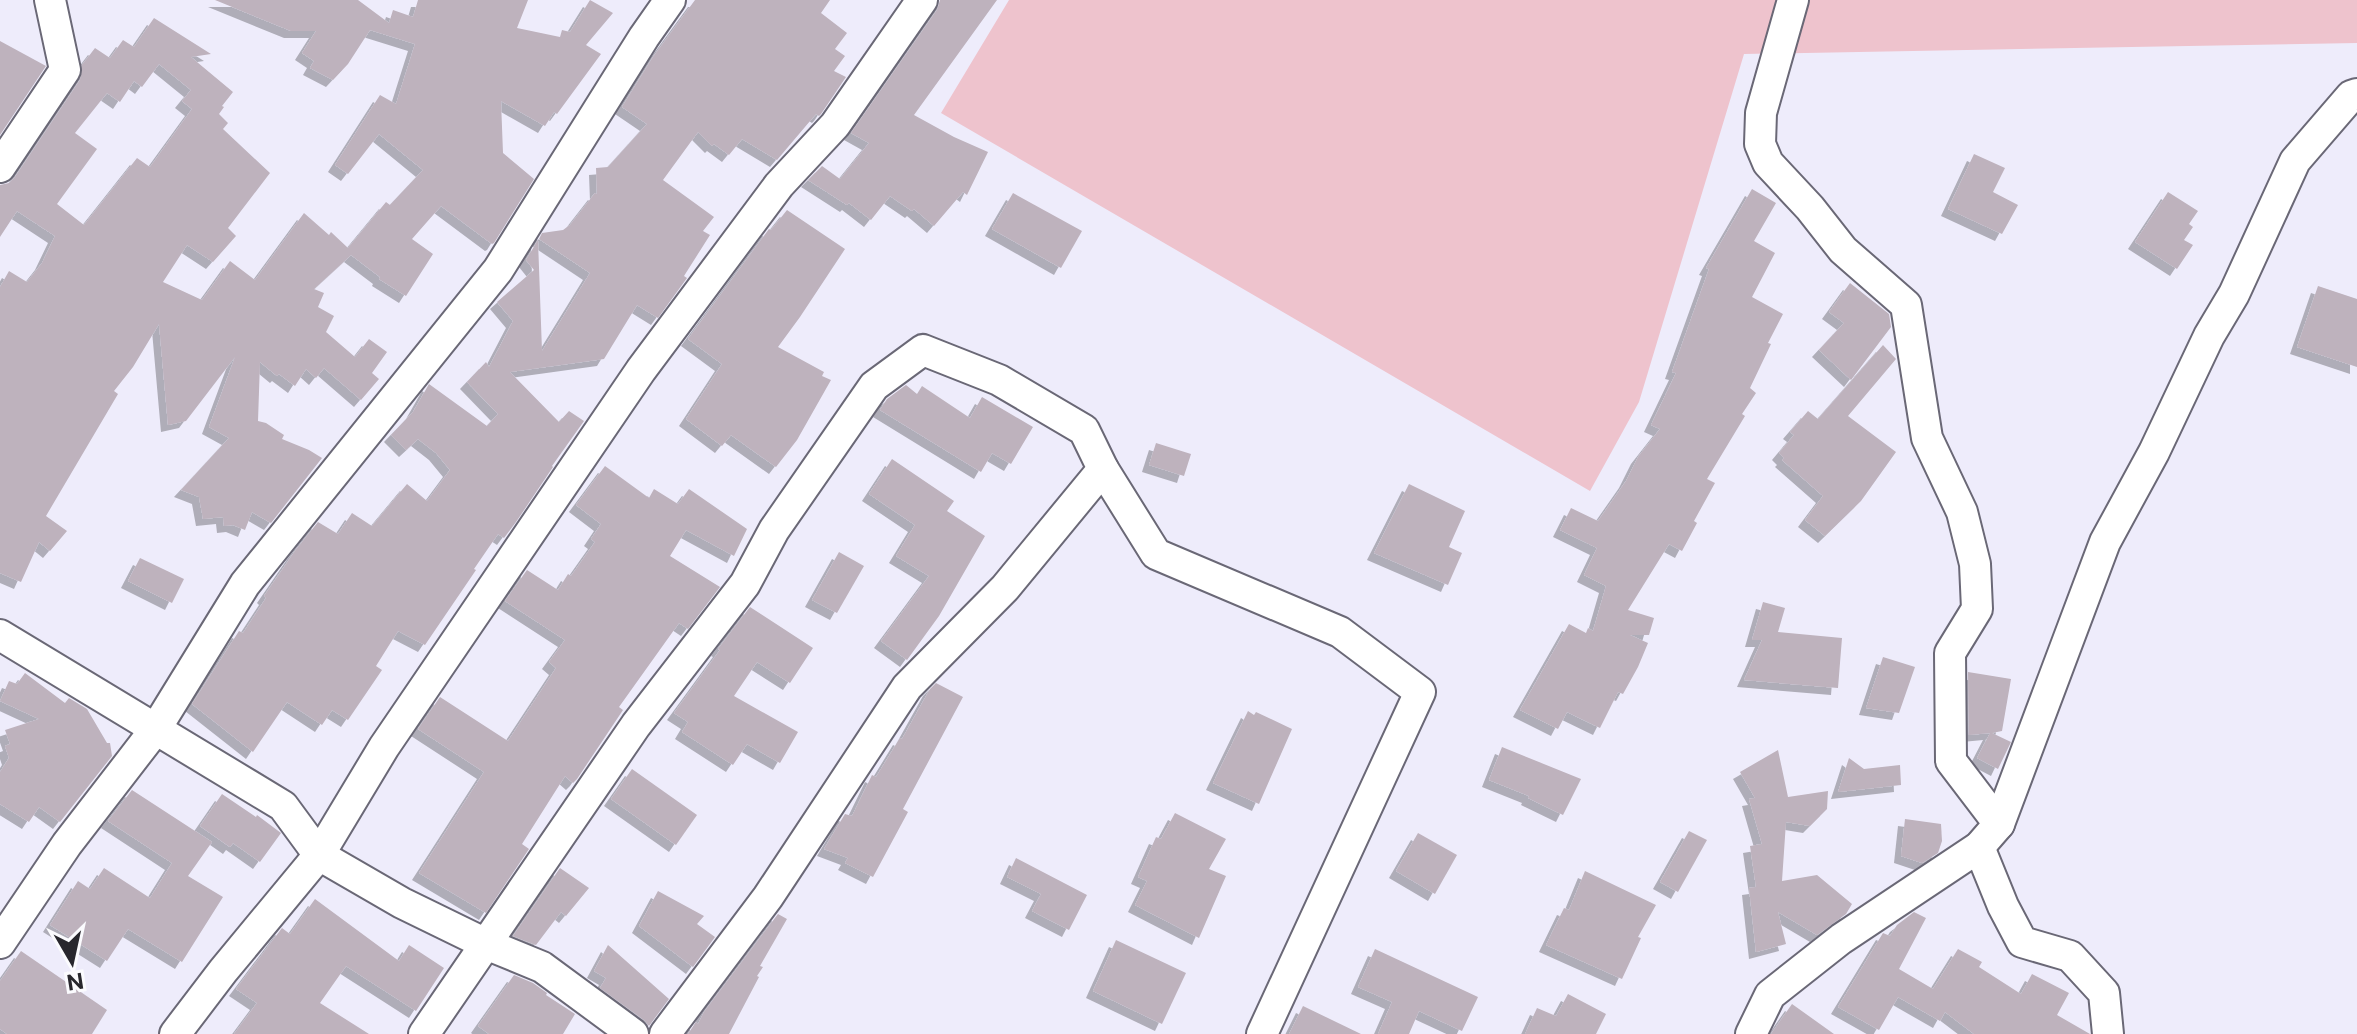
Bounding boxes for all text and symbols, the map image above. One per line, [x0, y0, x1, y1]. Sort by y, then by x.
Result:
north arrow [32, 922, 112, 1002]
text: N [65, 968, 86, 996]

